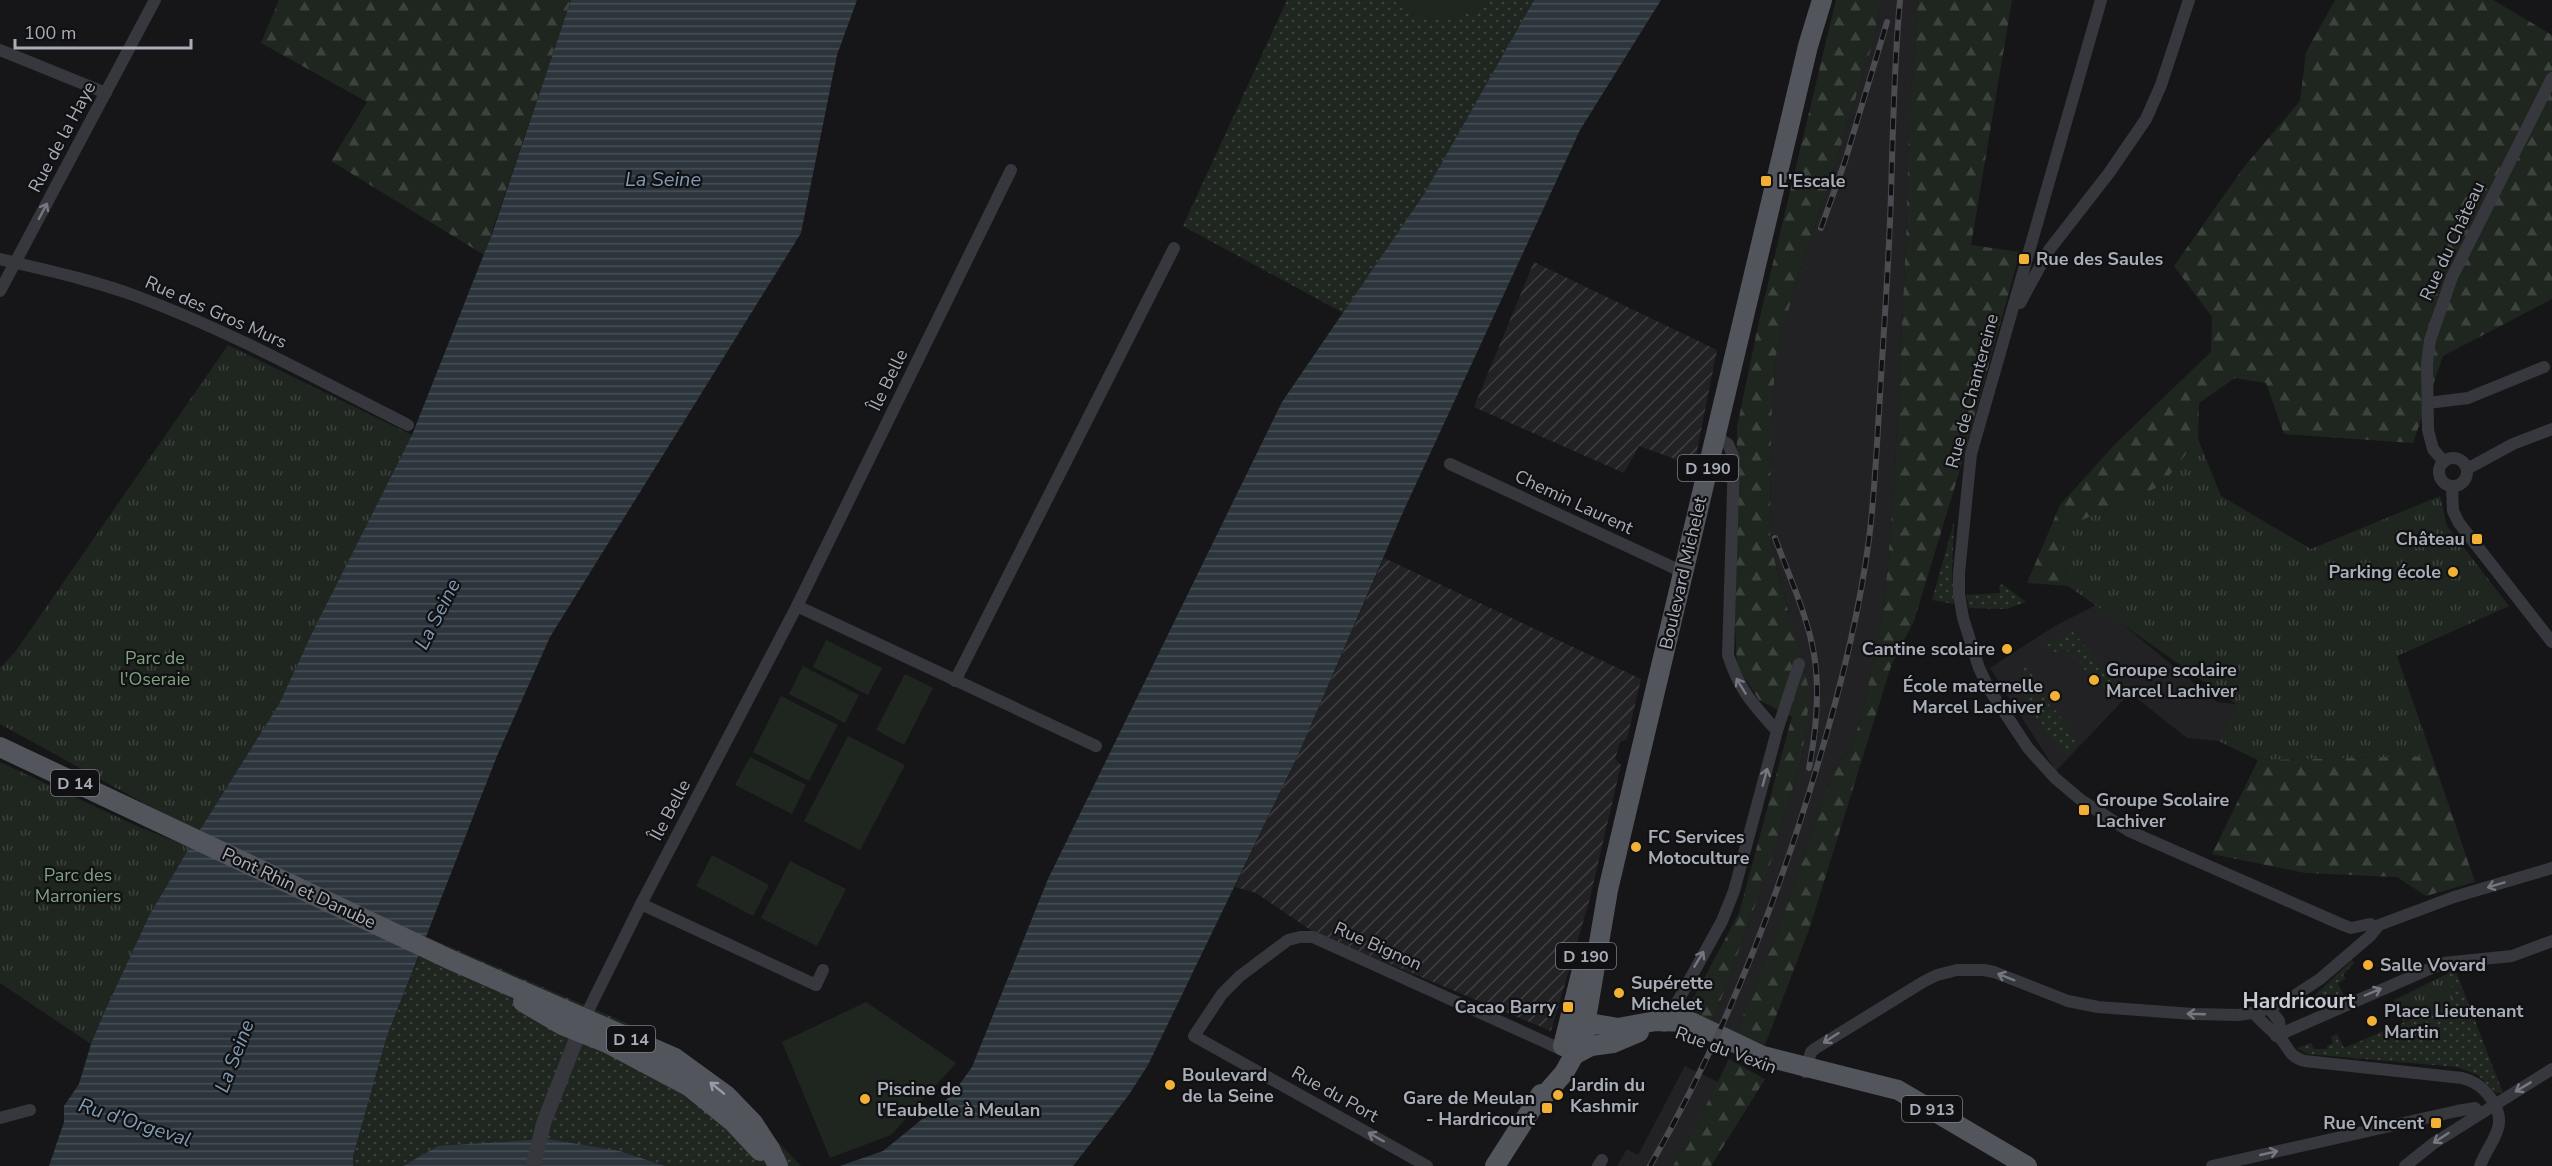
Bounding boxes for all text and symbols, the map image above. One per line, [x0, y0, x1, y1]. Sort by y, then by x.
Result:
scale bar [15, 12, 190, 50]
text: 100 m [24, 21, 76, 45]
street label: Rue de la Haye [23, 77, 101, 197]
water label: La Seine [625, 166, 701, 193]
place label: L'Escale [1778, 169, 1846, 193]
marker: L'Escale [1759, 174, 1773, 188]
street label: Rue du Château [2414, 178, 2490, 304]
one-way arrow [37, 203, 49, 220]
place label: Rue des Saules [2036, 247, 2164, 271]
marker: Rue des Saules [2017, 252, 2031, 266]
street label: Rue des Gros Murs [141, 270, 291, 354]
street label: Rue de Chantereine [1940, 311, 2004, 471]
street label: Île Belle [862, 345, 913, 416]
road number: D 190 [1678, 455, 1738, 481]
street label: Chemin Laurent [1511, 464, 1638, 540]
street label: Boulevard Michelet [1654, 494, 1712, 652]
place label: Château [2396, 527, 2465, 551]
marker: Château [2470, 532, 2484, 546]
place label: Parking école [2328, 560, 2441, 584]
marker: Parking école [2446, 565, 2460, 579]
water label: La Seine [408, 574, 467, 654]
place label: Cantine scolaire [1862, 637, 1995, 661]
marker: Cantine scolaire [2000, 642, 2014, 656]
park label: Parc de l'Oseraie [120, 646, 190, 691]
place label: Groupe scolaire Marcel Lachiver [2106, 658, 2237, 703]
marker: Groupe scolaire Marcel Lachiver [2087, 673, 2101, 687]
place label: École maternelle Marcel Lachiver [1903, 674, 2043, 719]
one-way arrow [1734, 678, 1746, 695]
marker: École maternelle Marcel Lachiver [2048, 689, 2062, 703]
one-way arrow [1760, 768, 1771, 787]
road number: D 14 [51, 770, 99, 796]
street label: Île Belle [643, 775, 696, 846]
place label: Groupe Scolaire Lachiver [2096, 788, 2229, 833]
marker: Groupe Scolaire Lachiver [2077, 803, 2091, 817]
place label: FC Services Motoculture [1648, 825, 1750, 870]
marker: FC Services Motoculture [1629, 840, 1643, 854]
street label: Pont Rhin et Danube [218, 842, 380, 934]
park label: Parc des Marroniers [35, 863, 121, 908]
one-way arrow [2487, 880, 2506, 891]
street label: Rue Bignon [1330, 916, 1426, 976]
road number: D 190 [1556, 943, 1616, 969]
one-way arrow [1694, 951, 1706, 968]
place label: Salle Vovard [2380, 953, 2486, 977]
marker: Salle Vovard [2361, 958, 2375, 972]
place label: Supérette Michelet [1631, 971, 1713, 1016]
one-way arrow [1998, 971, 2016, 982]
marker: Supérette Michelet [1612, 986, 1626, 1000]
one-way arrow [2364, 986, 2382, 998]
district label: Hardricourt [2243, 987, 2356, 1015]
place label: Cacao Barry [1454, 995, 1557, 1019]
place label: Place Lieutenant Martin [2384, 999, 2524, 1044]
marker: Cacao Barry [1561, 1000, 1575, 1014]
one-way arrow [2187, 1009, 2207, 1020]
marker: Place Lieutenant Martin [2365, 1014, 2379, 1028]
water label: La Seine [208, 1015, 261, 1097]
street label: Rue du Vexin [1672, 1021, 1780, 1079]
road number: D 14 [607, 1026, 655, 1052]
one-way arrow [1823, 1032, 1840, 1044]
street label: Rue du Port [1287, 1060, 1383, 1128]
place label: Boulevard de la Seine [1182, 1063, 1274, 1108]
place label: Jardin du Kashmir [1569, 1073, 1645, 1118]
place label: Piscine de l'Eaubelle à Meulan [877, 1077, 1040, 1122]
marker: Boulevard de la Seine [1163, 1078, 1177, 1092]
one-way arrow [709, 1081, 725, 1094]
one-way arrow [2515, 1081, 2532, 1093]
place label: Gare de Meulan - Hardricourt [1403, 1086, 1535, 1131]
marker: Jardin du Kashmir [1551, 1088, 1565, 1102]
water label: Ru d'Orgeval [75, 1092, 195, 1153]
marker: Piscine de l'Eaubelle à Meulan [858, 1092, 872, 1106]
road number: D 913 [1902, 1096, 1962, 1122]
marker: Gare de Meulan - Hardricourt [1540, 1101, 1554, 1115]
place label: Rue Vincent [2323, 1111, 2424, 1135]
marker: Rue Vincent [2429, 1116, 2443, 1130]
one-way arrow [1368, 1131, 1385, 1143]
one-way arrow [2433, 1133, 2450, 1145]
one-way arrow [2259, 1147, 2278, 1158]

